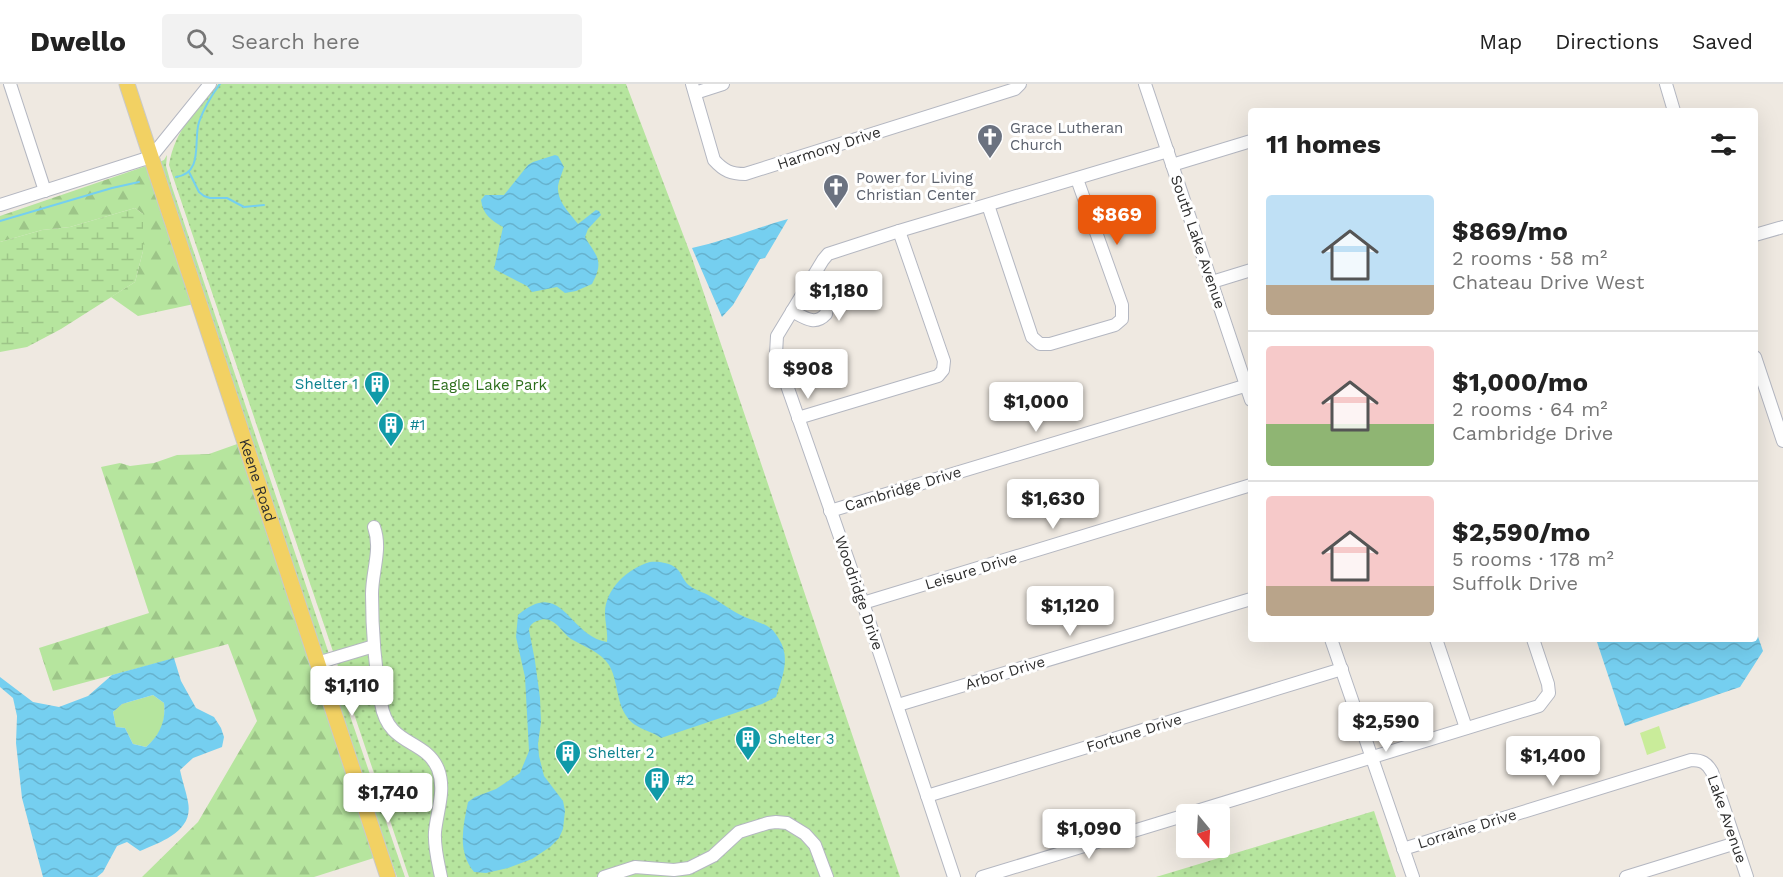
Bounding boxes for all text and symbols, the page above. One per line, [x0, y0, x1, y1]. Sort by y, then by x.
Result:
search box [162, 14, 582, 68]
text: Dwello [30, 25, 126, 58]
icon: search [183, 25, 216, 58]
text: Search here [231, 29, 360, 54]
text: Map [1479, 29, 1522, 54]
text: Directions [1555, 29, 1659, 54]
text: Saved [1692, 29, 1753, 54]
place label: Grace Lutheran Church [1010, 119, 1123, 154]
church icon: Grace Lutheran Church [975, 122, 1005, 160]
street label: Harmony Drive [775, 123, 883, 173]
icon: filters [1707, 128, 1740, 161]
text: 11 homes [1266, 129, 1381, 159]
place label: Power for Living Christian Center [856, 169, 976, 204]
church icon: Power for Living Christian Center [821, 172, 851, 210]
street label: South Lake Avenue [1167, 173, 1229, 311]
pin: $869 [1081, 195, 1153, 246]
text: $869 [1092, 202, 1142, 226]
text: $869/mo [1452, 216, 1568, 246]
icon: home [1314, 219, 1386, 291]
text: 2 rooms · 58 m² [1452, 246, 1607, 270]
text: Chateau Drive West [1452, 270, 1645, 294]
pin: $1,180 [790, 271, 888, 322]
text: $1,180 [809, 278, 869, 302]
pin: $908 [772, 349, 844, 400]
text: $908 [783, 356, 833, 380]
text: $1,000/mo [1452, 367, 1588, 397]
building icon: Shelter 1 [362, 369, 392, 407]
icon: home [1314, 370, 1386, 442]
place label: Shelter 1 [295, 375, 358, 393]
park label: Eagle Lake Park [431, 376, 548, 394]
pin: $1,000 [987, 382, 1085, 433]
text: $1,000 [1003, 389, 1069, 413]
text: 2 rooms · 64 m² [1452, 397, 1608, 421]
building icon: #1 [376, 410, 406, 448]
place label: #1 [410, 416, 425, 434]
text: Cambridge Drive [1452, 421, 1613, 445]
street label: Keene Road [235, 436, 279, 524]
street label: Cambridge Drive [842, 463, 964, 515]
pin: $1,630 [1004, 479, 1102, 530]
text: $1,630 [1021, 486, 1085, 510]
text: $2,590/mo [1452, 517, 1590, 547]
icon: home [1314, 520, 1386, 592]
street label: Woodridge Drive [831, 533, 887, 653]
text: 5 rooms · 178 m² [1452, 547, 1614, 571]
street label: Leisure Drive [923, 548, 1019, 594]
text: Suffolk Drive [1452, 571, 1578, 595]
pin: $1,120 [1021, 586, 1119, 637]
text: $1,120 [1041, 593, 1099, 617]
street label: Arbor Drive [963, 652, 1047, 694]
pin: $1,110 [303, 666, 401, 717]
text: $1,110 [324, 673, 380, 697]
pin: $2,590 [1337, 702, 1435, 753]
text: $2,590 [1352, 709, 1420, 733]
street label: Fortune Drive [1084, 710, 1184, 756]
building icon: Shelter 3 [733, 724, 763, 762]
place label: Shelter 3 [768, 730, 834, 748]
pin: $1,400 [1504, 736, 1602, 787]
building icon: Shelter 2 [553, 738, 583, 776]
text: $1,400 [1520, 743, 1586, 767]
place label: Shelter 2 [588, 744, 654, 762]
building icon: #2 [642, 765, 672, 803]
place label: #2 [676, 771, 694, 789]
pin: $1,740 [339, 773, 437, 824]
street label: Lake Avenue [1704, 773, 1750, 865]
text: $1,740 [357, 780, 419, 804]
north arrow [1176, 804, 1230, 858]
map controls [1176, 804, 1230, 858]
street label: Lorraine Drive [1415, 805, 1519, 853]
pin: $1,090 [1040, 809, 1138, 860]
text: $1,090 [1056, 816, 1122, 840]

